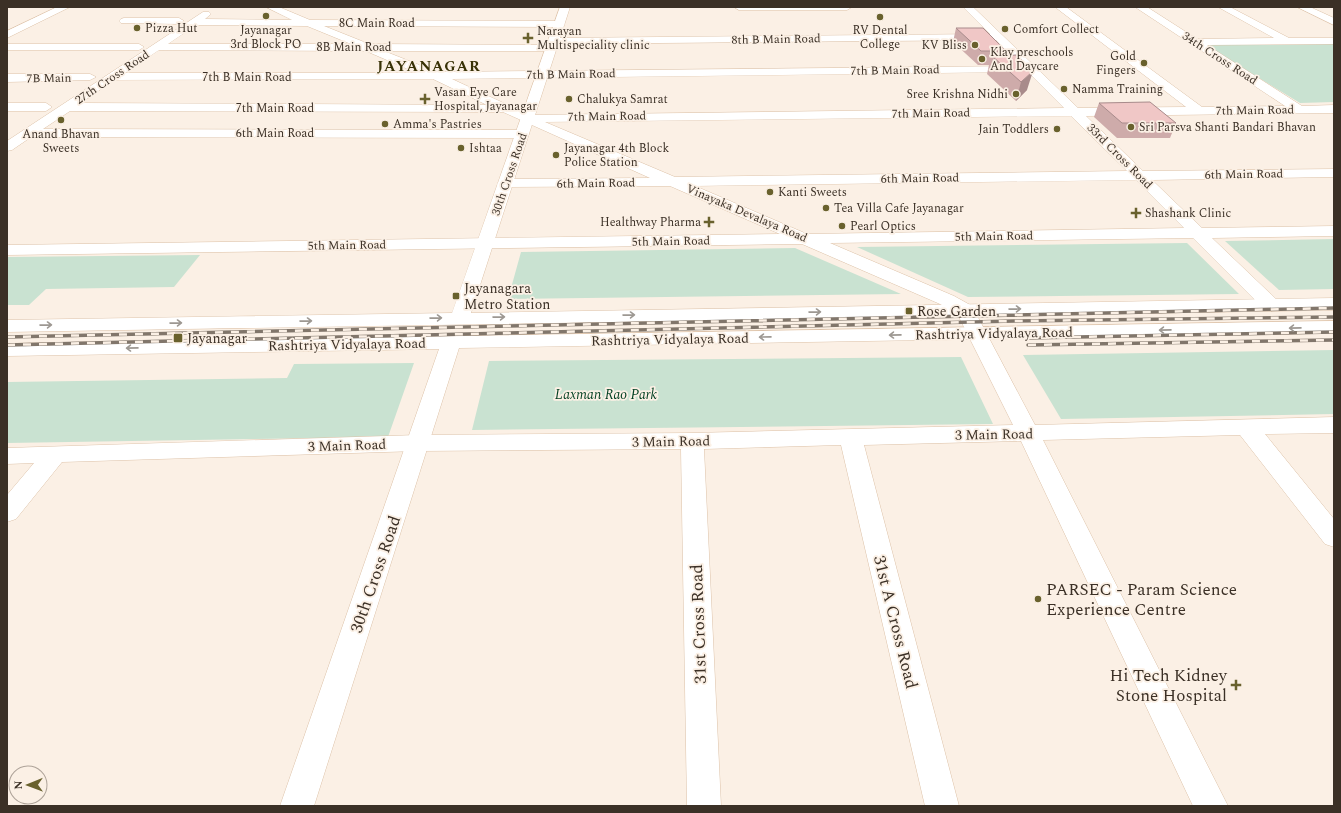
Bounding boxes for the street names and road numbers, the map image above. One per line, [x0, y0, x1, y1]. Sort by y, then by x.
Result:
street label: 8C Main Road [339, 14, 415, 33]
street label: 34th Cross Road [1178, 27, 1261, 90]
street label: 8th B Main Road [731, 29, 821, 50]
street label: 8B Main Road [316, 38, 392, 57]
street label: 27th Cross Road [71, 45, 154, 109]
street label: 7th B Main Road [850, 60, 940, 81]
street label: 7th B Main Road [526, 64, 616, 85]
street label: 7th B Main Road [202, 68, 292, 87]
street label: 7B Main [26, 69, 72, 88]
street label: 7th Main Road [236, 99, 314, 118]
street label: 7th Main Road [1216, 100, 1295, 121]
street label: 7th Main Road [892, 103, 971, 124]
street label: 7th Main Road [568, 106, 647, 127]
street label: 33rd Cross Road [1082, 119, 1157, 194]
street label: 6th Main Road [236, 124, 314, 143]
street label: 30th Cross Road [486, 130, 533, 218]
street label: 6th Main Road [1205, 164, 1284, 185]
street label: 6th Main Road [881, 168, 960, 189]
street label: 6th Main Road [557, 173, 636, 194]
street label: Vinayaka Devalaya Road [683, 179, 811, 248]
street label: 5th Main Road [955, 226, 1034, 247]
street label: 5th Main Road [632, 231, 711, 252]
street label: 5th Main Road [308, 235, 387, 256]
street label: Rashtriya Vidyalaya Road [915, 322, 1073, 345]
street label: Rashtriya Vidyalaya Road [591, 328, 749, 351]
street label: Rashtriya Vidyalaya Road [268, 333, 426, 356]
street label: 3 Main Road [955, 423, 1034, 446]
street label: 3 Main Road [632, 430, 711, 453]
street label: 3 Main Road [307, 434, 387, 457]
street label: 30th Cross Road [344, 512, 408, 636]
street label: 31st A Cross Road [866, 553, 924, 692]
street label: 31st Cross Road [684, 564, 714, 684]

